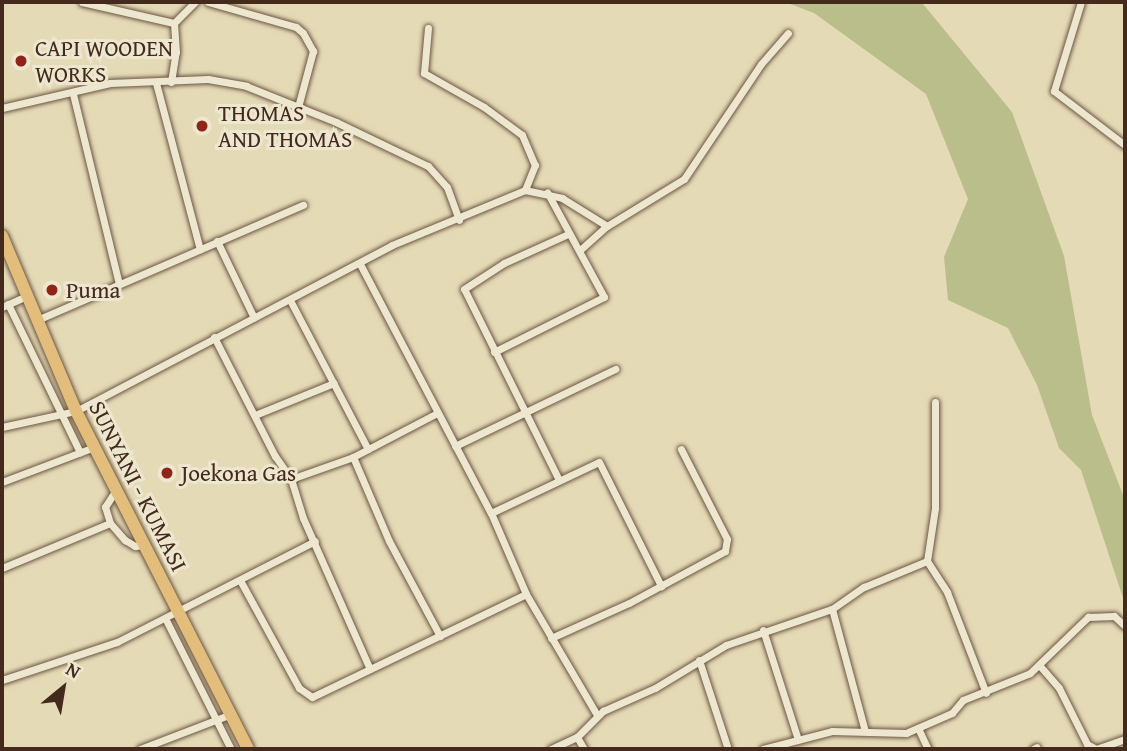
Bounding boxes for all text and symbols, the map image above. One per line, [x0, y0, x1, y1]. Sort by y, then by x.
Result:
place label: CAPI WOODEN WORKS [35, 34, 173, 88]
marker: CAPI WOODEN WORKS [13, 53, 29, 69]
place label: THOMAS AND THOMAS [218, 99, 352, 153]
marker: THOMAS AND THOMAS [192, 116, 212, 136]
place label: Puma [66, 276, 120, 304]
marker: Puma [44, 282, 60, 298]
street label: SUNYANI - KUMASI [83, 396, 193, 576]
place label: Joekona Gas [181, 459, 296, 487]
marker: Joekona Gas [159, 465, 175, 481]
north arrow [28, 653, 98, 723]
text: N [61, 655, 86, 685]

